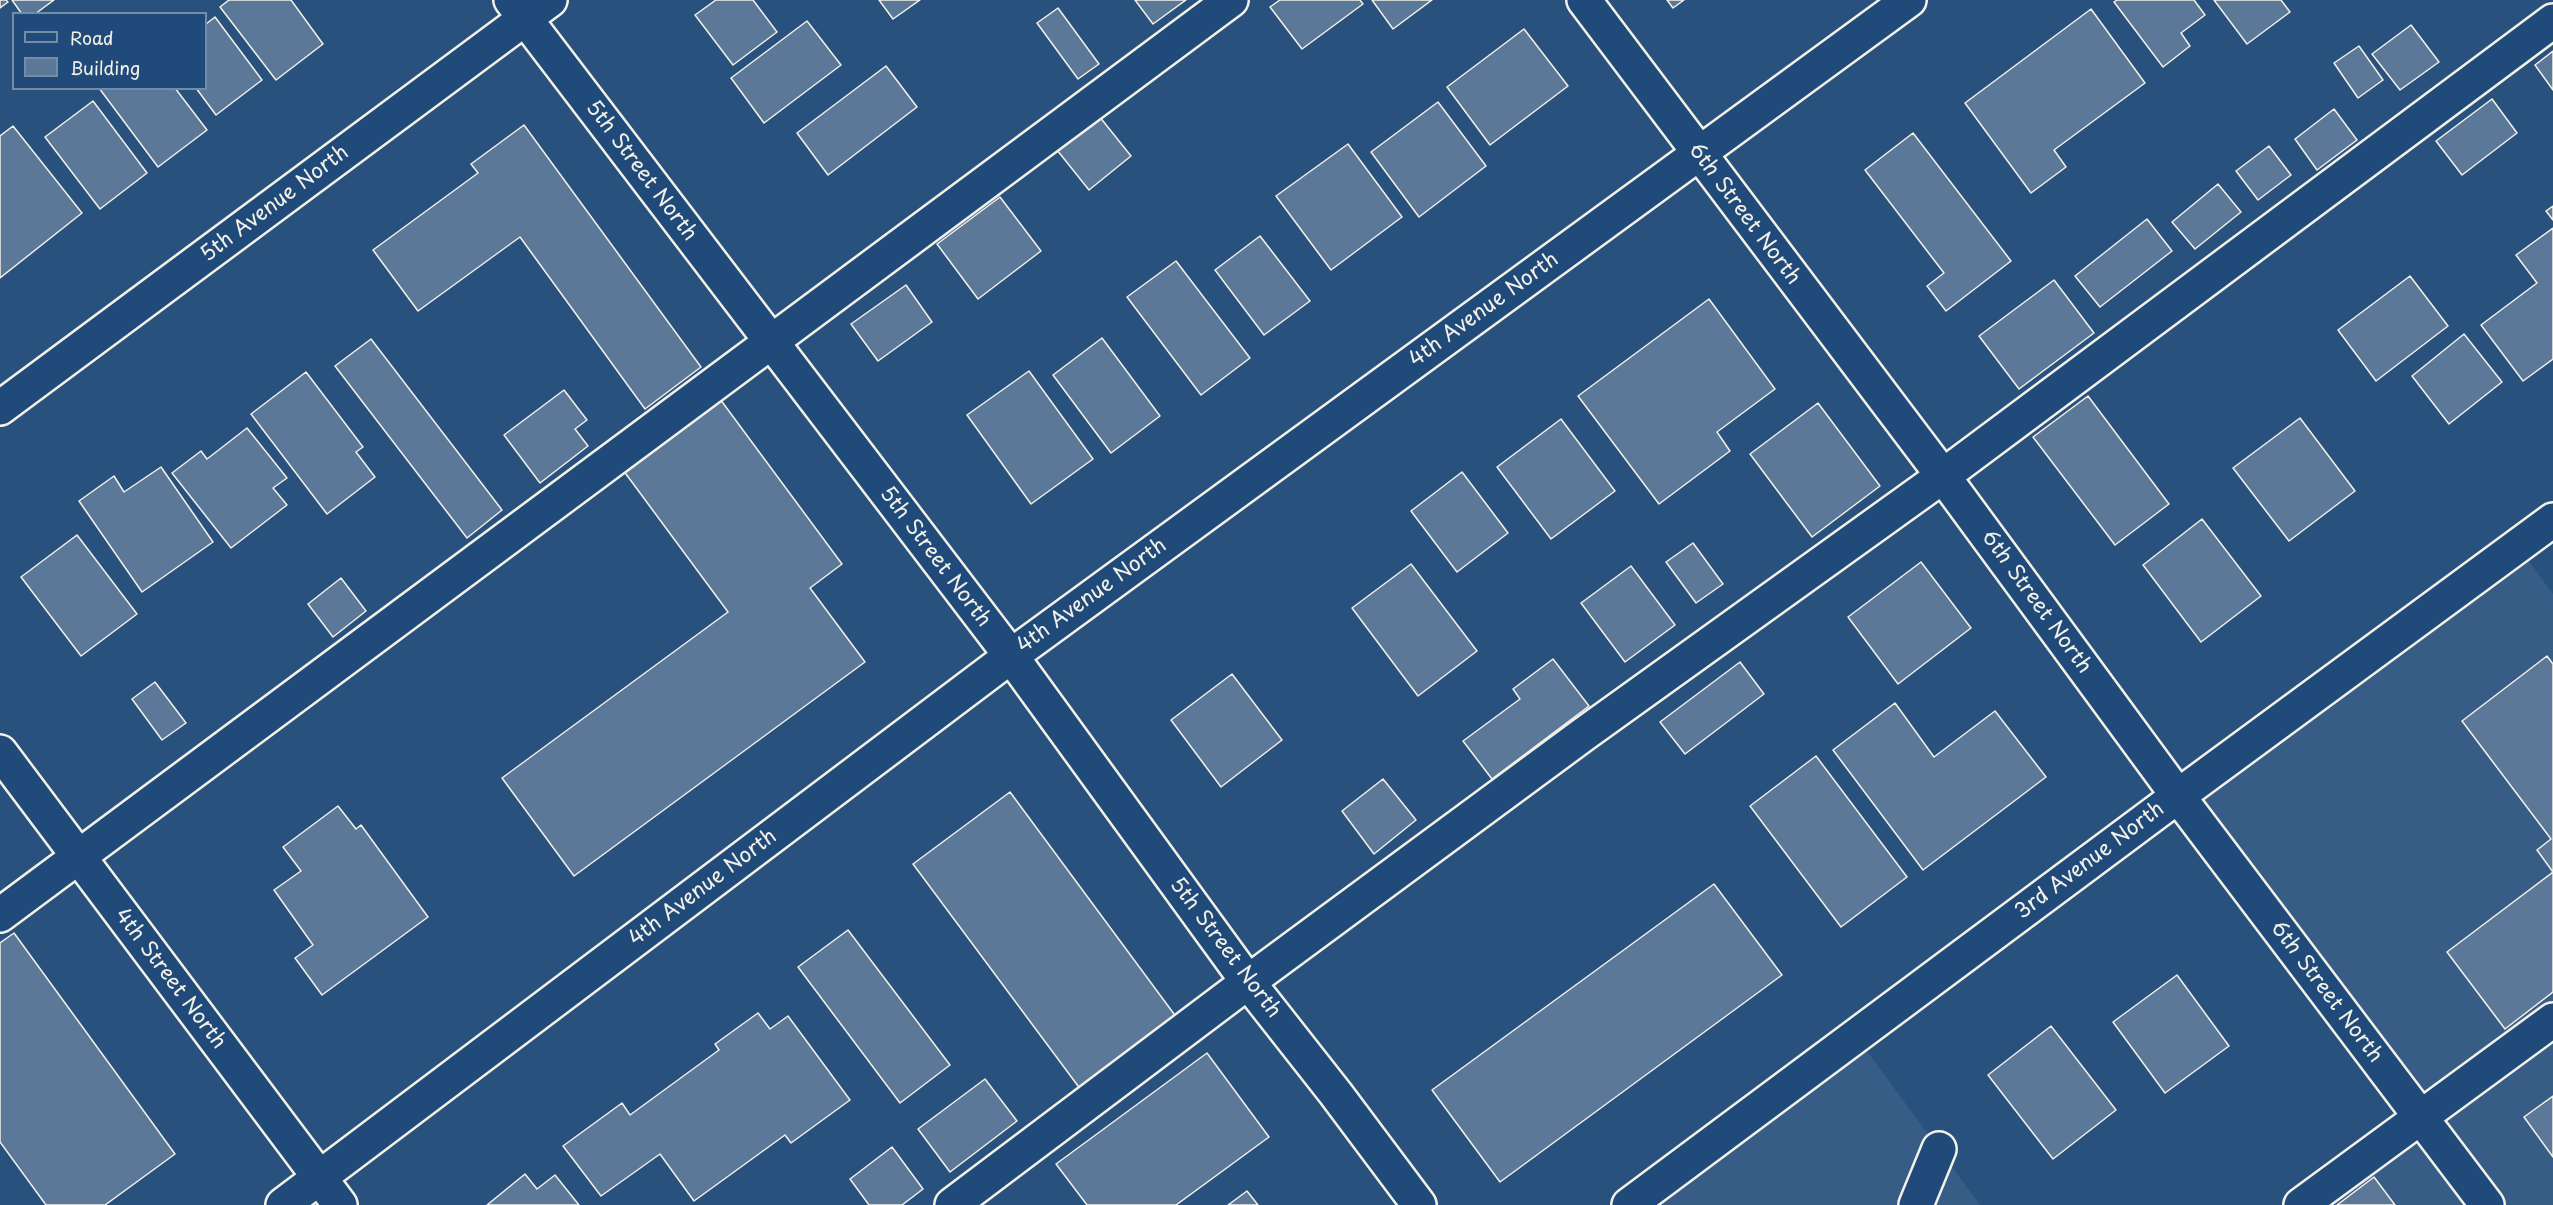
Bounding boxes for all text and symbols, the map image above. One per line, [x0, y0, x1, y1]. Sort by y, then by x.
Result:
legend [12, 12, 207, 90]
text: Road [70, 24, 114, 51]
text: Building [70, 54, 140, 81]
street label: 5th Street North [580, 96, 702, 246]
street label: 6th Street North [1683, 138, 1805, 290]
street label: 5th Avenue North [196, 140, 354, 268]
street label: 4th Avenue North [1404, 247, 1564, 373]
street label: 5th Street North [874, 482, 996, 632]
street label: 6th Street North [1976, 525, 2096, 679]
street label: 4th Avenue North [1012, 533, 1172, 659]
street label: 3rd Avenue North [2011, 797, 2169, 925]
street label: 4th Avenue North [624, 824, 782, 952]
street label: 5th Street North [1164, 873, 1286, 1023]
street label: 4th Street North [109, 904, 231, 1054]
street label: 6th Street North [2265, 916, 2387, 1068]

